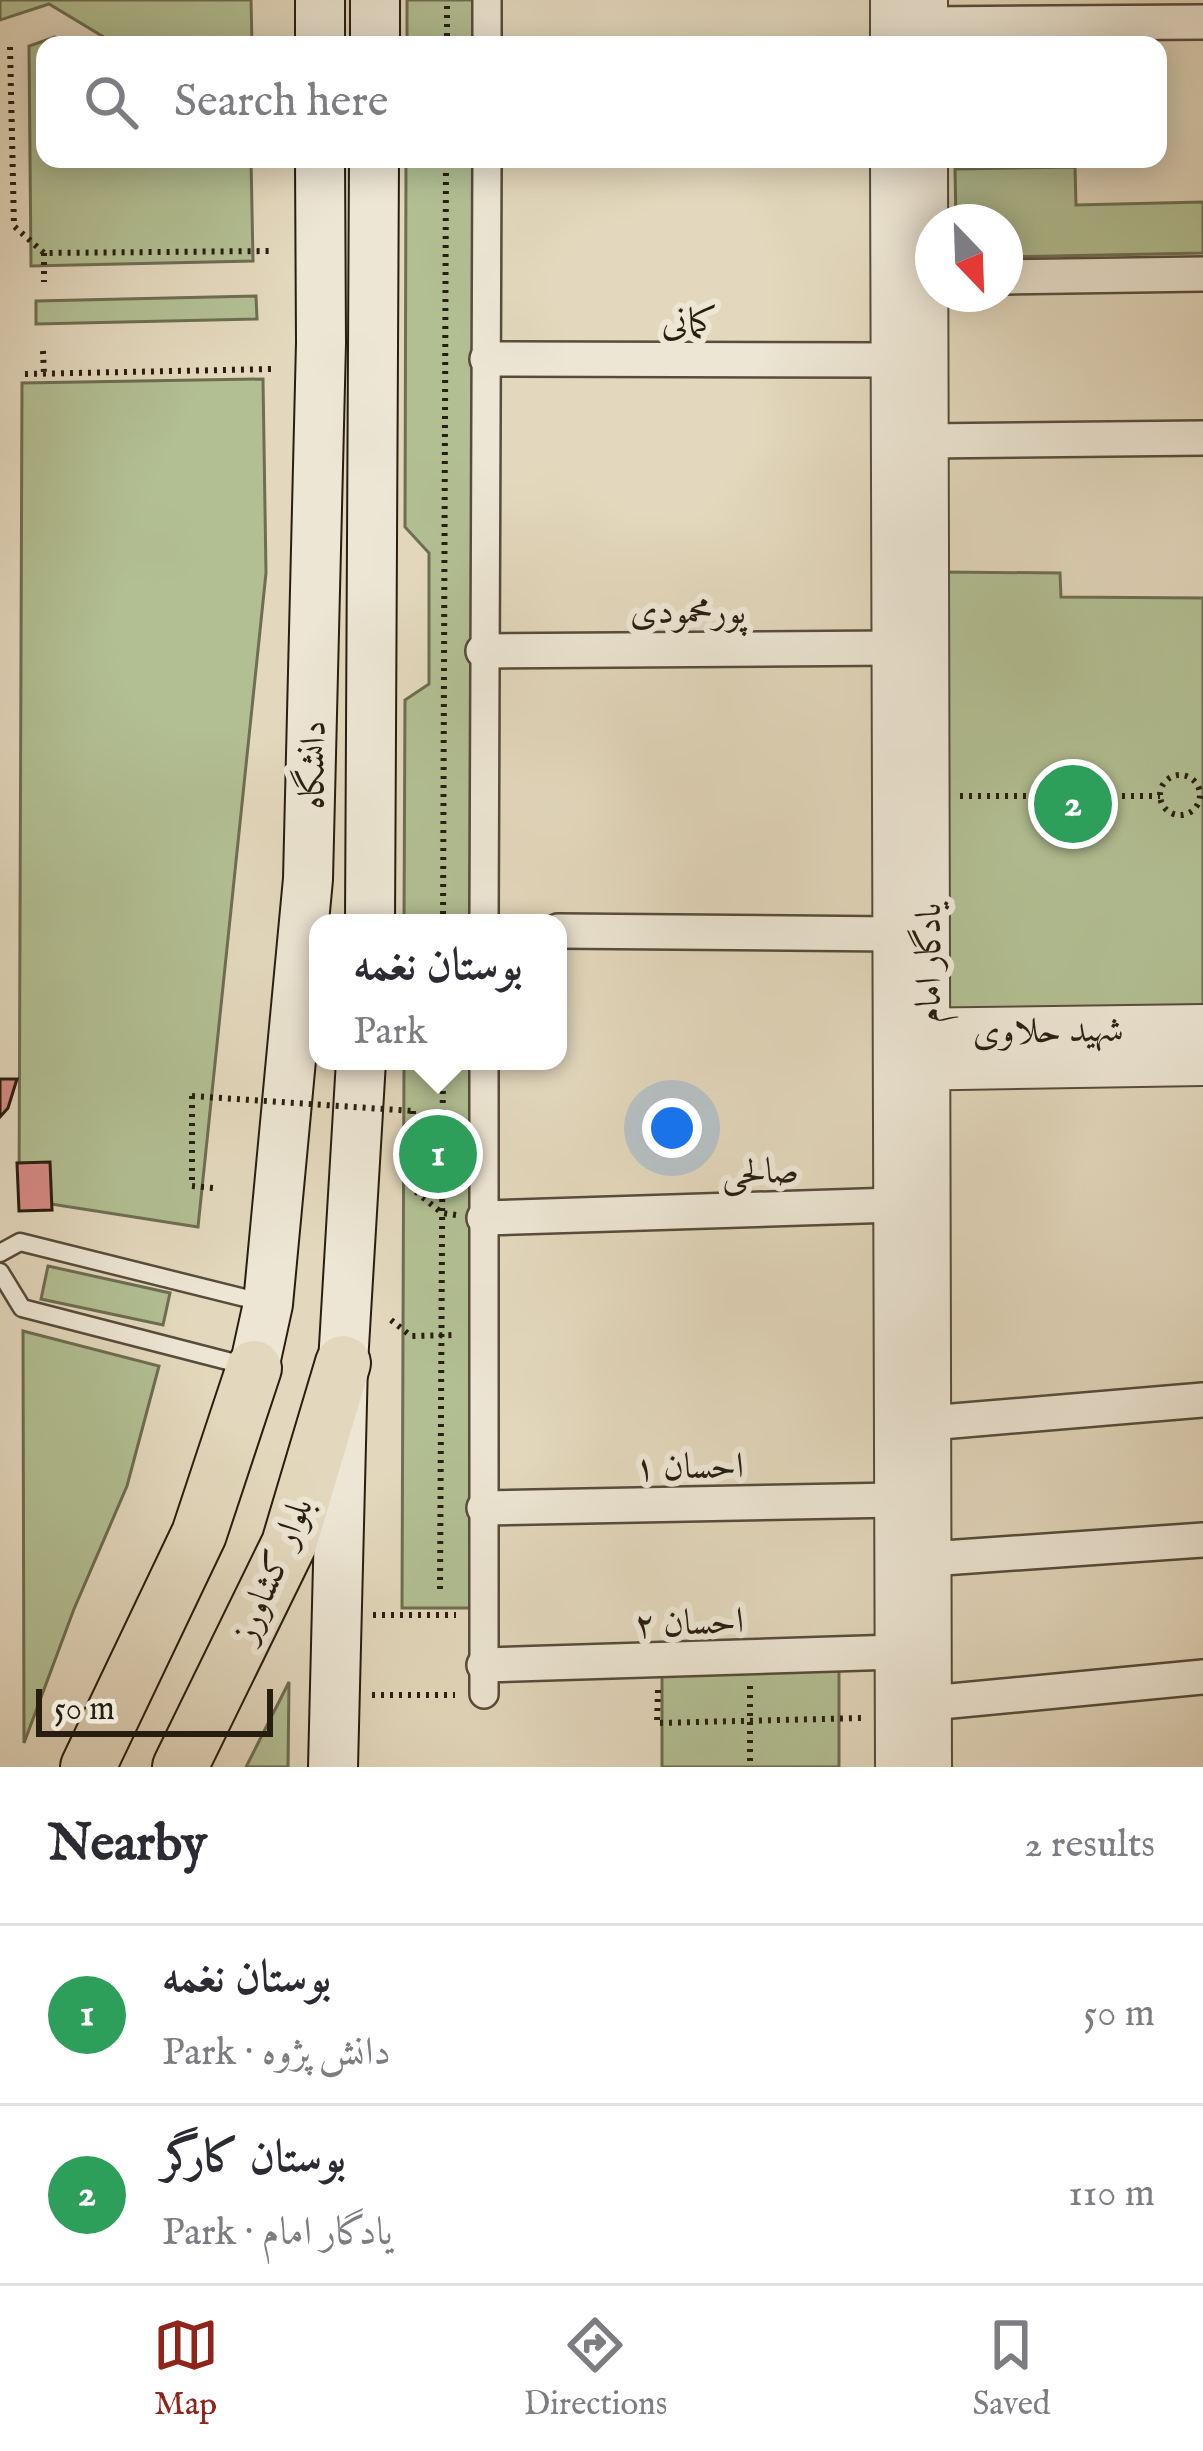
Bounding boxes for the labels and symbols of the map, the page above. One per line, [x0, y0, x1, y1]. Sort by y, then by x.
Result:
north arrow [915, 204, 1023, 312]
street label: کمانی [661, 300, 717, 346]
street label: پورمحمودی [630, 590, 748, 637]
street label: دانشگاه [288, 720, 338, 810]
pin: 2 [1034, 759, 1112, 849]
street label: یادگار امام [906, 901, 959, 1023]
street label: شهید حلاوی [972, 1008, 1124, 1056]
your location [642, 1098, 702, 1158]
pin: 1 [399, 1109, 477, 1199]
street label: صالحی [721, 1149, 799, 1197]
street label: احسان ۱ [634, 1444, 744, 1492]
street label: بلوار کشاورز [222, 1491, 325, 1652]
street label: احسان ۲ [634, 1599, 745, 1649]
scale bar [36, 1683, 273, 1736]

